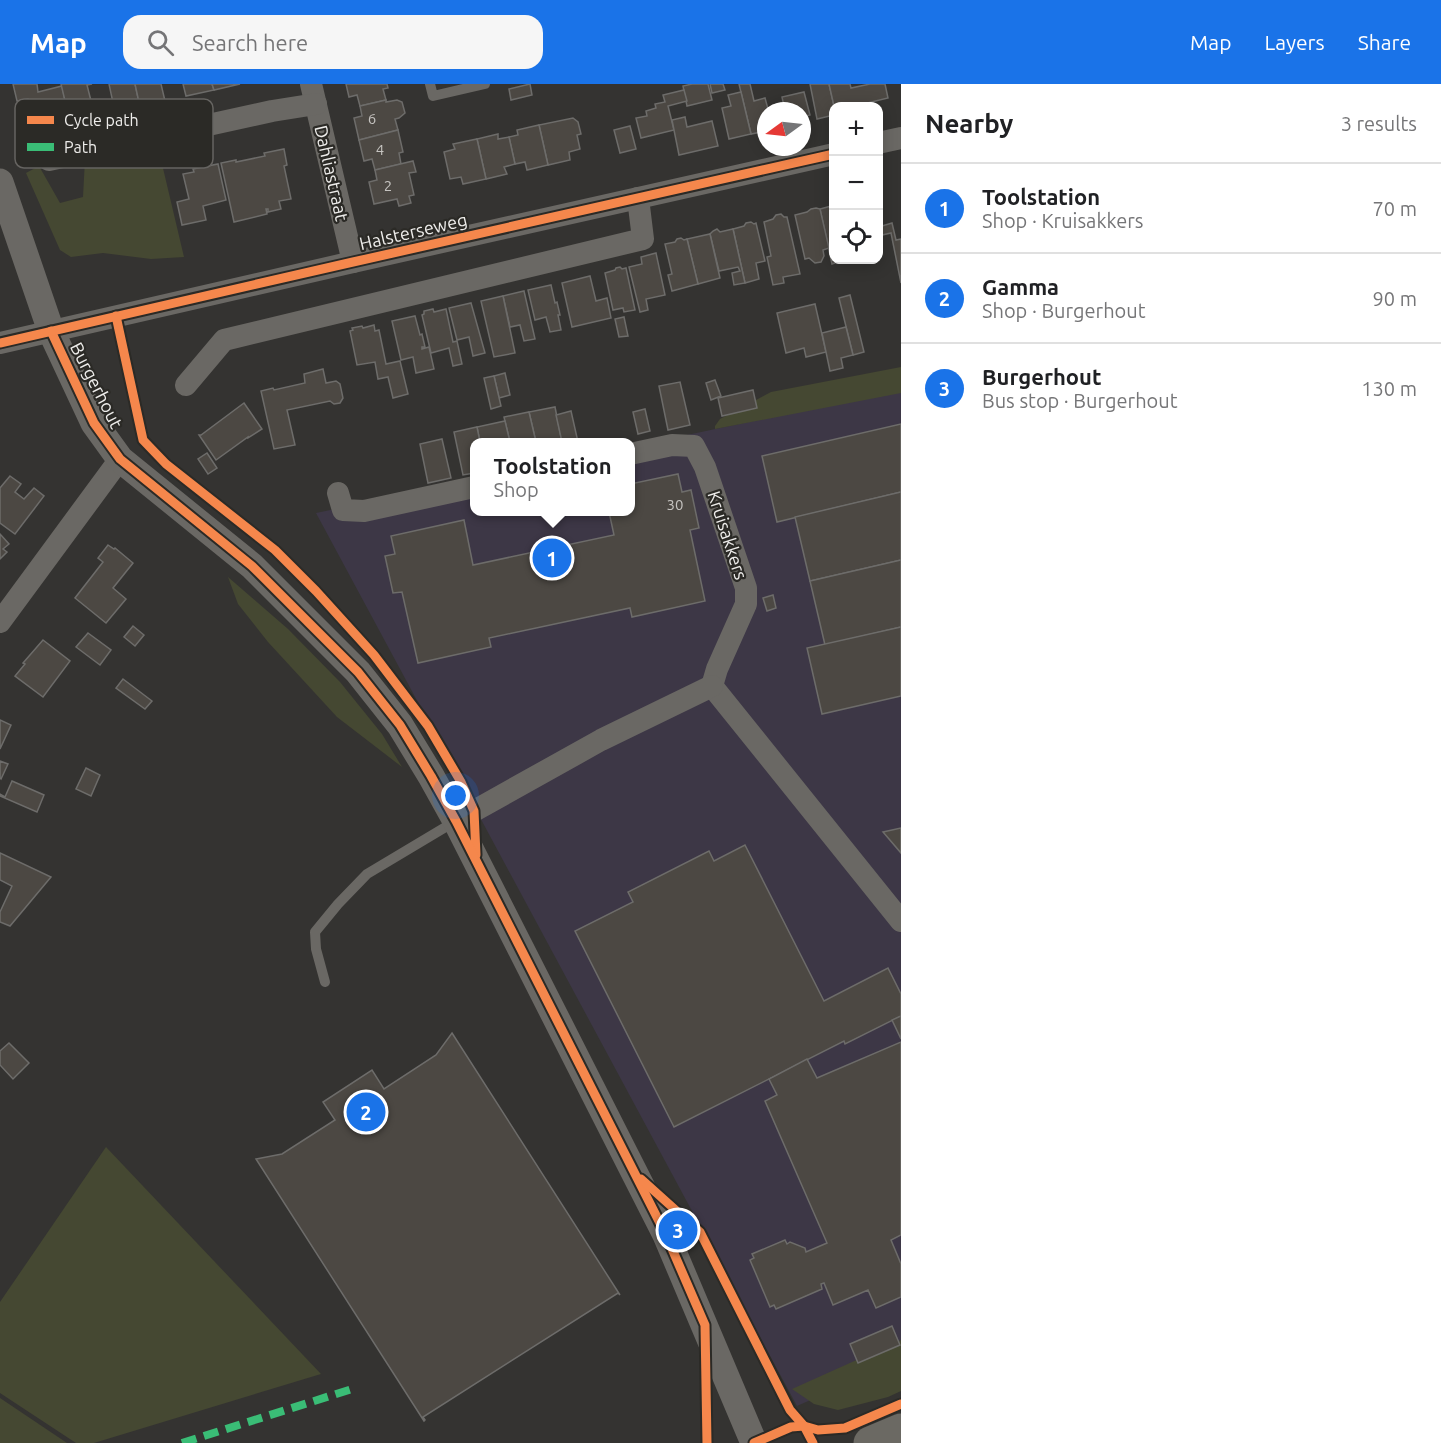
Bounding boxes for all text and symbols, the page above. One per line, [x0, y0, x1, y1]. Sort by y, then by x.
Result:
search box [123, 15, 543, 69]
icon: search [144, 26, 177, 59]
text: Map [30, 27, 87, 58]
text: Search here [192, 30, 308, 55]
text: Map [1190, 30, 1231, 54]
text: Layers [1264, 30, 1325, 54]
text: Share [1358, 30, 1411, 54]
legend [15, 99, 213, 168]
north arrow [757, 102, 811, 156]
map controls [829, 102, 883, 264]
button: + [829, 102, 883, 156]
text: Nearby [925, 109, 1013, 138]
house number: 6 [368, 110, 376, 127]
text: Cycle path [64, 111, 139, 129]
text: 3 results [1341, 112, 1417, 135]
street label: Dahliastraat [311, 123, 353, 223]
text: Path [64, 138, 97, 156]
house number: 4 [376, 141, 384, 158]
button: − [829, 156, 883, 210]
house number: 2 [384, 177, 392, 194]
text: Toolstation [982, 184, 1100, 209]
text: 1 [939, 197, 950, 220]
text: 70 m [1373, 197, 1417, 220]
street label: Halsterseweg [357, 209, 469, 253]
text: Shop · Kruisakkers [982, 209, 1144, 232]
button: locate [829, 210, 883, 264]
text: Gamma [982, 274, 1059, 299]
text: 2 [939, 287, 950, 310]
text: 90 m [1373, 287, 1417, 310]
text: Shop · Burgerhout [982, 299, 1146, 322]
street label: Burgerhout [67, 339, 127, 431]
text: Burgerhout [982, 364, 1101, 389]
text: 3 [939, 377, 950, 400]
text: 130 m [1361, 377, 1417, 400]
text: Bus stop · Burgerhout [982, 389, 1178, 412]
popup [470, 438, 635, 516]
text: Toolstation [493, 453, 612, 478]
text: Shop [493, 478, 539, 501]
street label: Kruisakkers [704, 488, 752, 582]
house number: 30 [667, 496, 683, 513]
pin: 1 [532, 536, 572, 580]
your location [441, 781, 470, 810]
pin: 2 [346, 1090, 386, 1134]
pin: 3 [658, 1208, 698, 1252]

